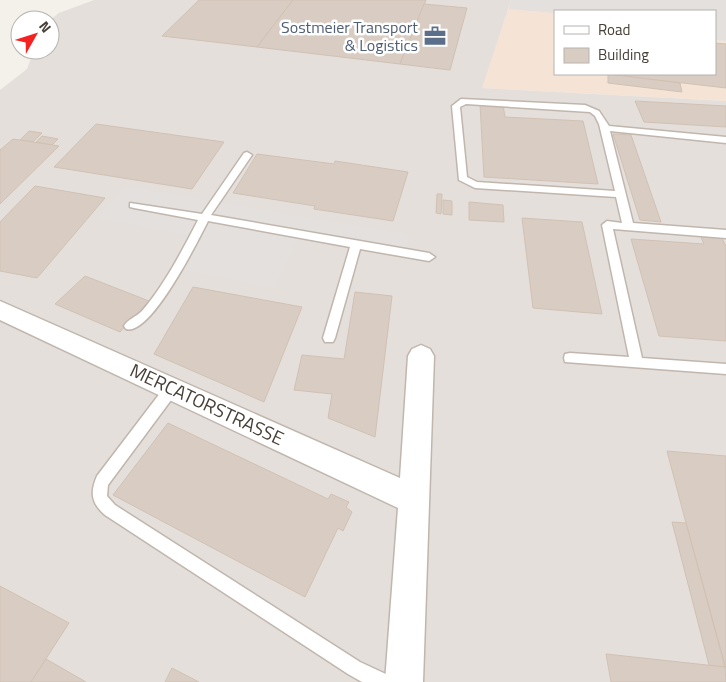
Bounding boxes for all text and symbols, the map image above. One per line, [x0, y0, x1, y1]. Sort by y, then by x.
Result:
north arrow [10, 10, 60, 60]
legend [554, 10, 716, 75]
place label: Sostmeier Transport & Logistics [281, 15, 418, 57]
text: N [34, 16, 57, 37]
text: Road [598, 18, 630, 41]
office icon: Sostmeier Transport & Logistics [422, 23, 448, 49]
text: Building [598, 43, 649, 66]
street label: MERCATORSTRASSE [125, 355, 289, 452]

